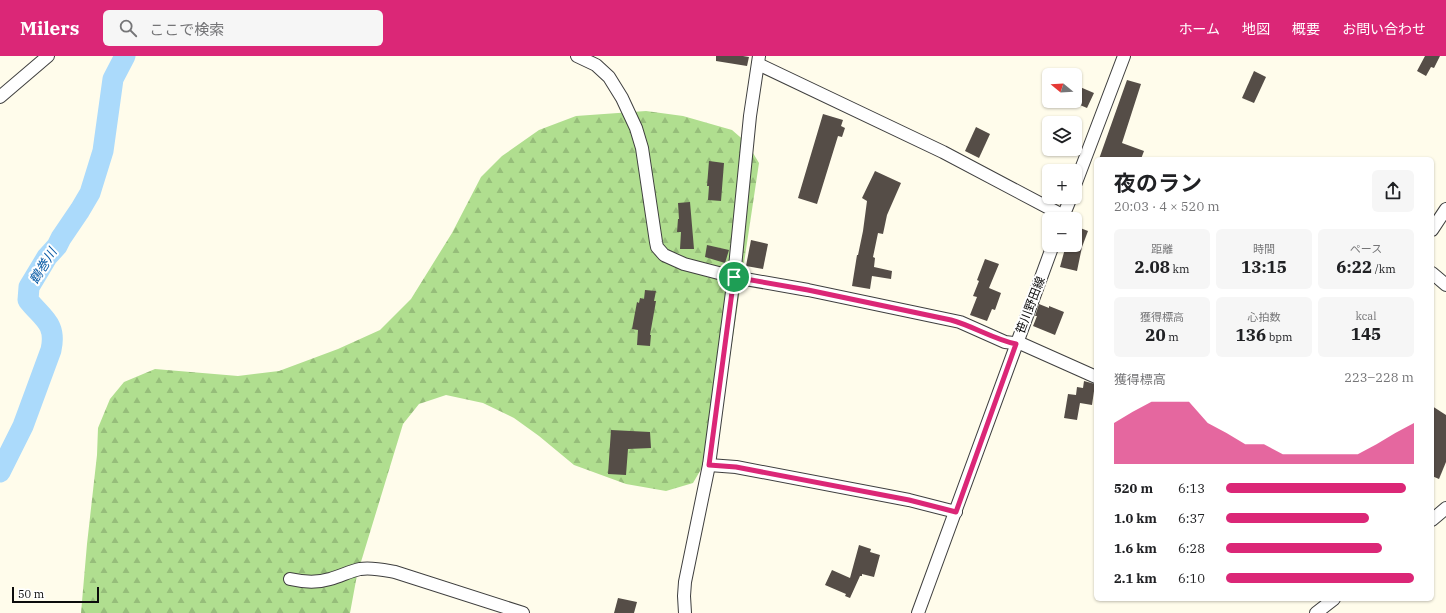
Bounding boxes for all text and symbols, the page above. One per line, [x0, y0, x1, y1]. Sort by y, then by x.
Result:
search box [103, 10, 383, 46]
text: Milers [20, 16, 79, 40]
icon: search [117, 17, 139, 39]
text: ここで検索 [149, 20, 224, 39]
text: ホーム [1178, 20, 1220, 38]
text: 地図 [1242, 20, 1270, 38]
text: 概要 [1292, 20, 1320, 38]
text: お問い合わせ [1342, 20, 1426, 38]
north arrow [1042, 68, 1082, 108]
map controls [1042, 68, 1082, 252]
button: layers [1042, 116, 1082, 156]
button: + [1042, 164, 1082, 204]
text: 夜のラン [1114, 168, 1202, 197]
button: share [1372, 170, 1414, 212]
text: 20:03 · 4 × 520 m [1114, 198, 1220, 215]
button: − [1042, 212, 1082, 252]
text: 距離 [1151, 242, 1173, 256]
text: 時間 [1253, 242, 1275, 256]
text: ペース [1350, 242, 1382, 256]
water label: 鶴巻川 [25, 243, 62, 287]
text: 2.08 [1135, 256, 1170, 278]
text: 13:15 [1241, 256, 1287, 278]
text: 6:22 [1336, 256, 1372, 278]
pin [717, 260, 751, 294]
text: km [1170, 262, 1189, 276]
text: /km [1372, 262, 1396, 276]
icon: arrive [723, 266, 745, 288]
street label: 笹川野田線 [1012, 274, 1048, 336]
text: kcal [1355, 309, 1377, 323]
text: 獲得標高 [1140, 310, 1184, 324]
text: 心拍数 [1248, 310, 1281, 324]
text: 145 [1351, 323, 1381, 345]
text: 20 [1145, 324, 1166, 346]
text: 136 [1236, 324, 1266, 346]
text: m [1166, 330, 1179, 344]
text: bpm [1266, 330, 1292, 344]
text: 223–228 m [1344, 369, 1414, 386]
text: 獲得標高 [1114, 371, 1166, 388]
text: 520 m [1114, 480, 1153, 497]
text: 6:13 [1178, 480, 1205, 497]
text: 1.0 km [1114, 510, 1157, 527]
text: 6:37 [1178, 510, 1205, 527]
text: 1.6 km [1114, 540, 1157, 557]
text: 6:28 [1178, 540, 1205, 557]
text: 2.1 km [1114, 570, 1157, 587]
text: 6:10 [1178, 570, 1205, 587]
scale bar [12, 585, 99, 604]
text: 50 m [18, 587, 44, 601]

